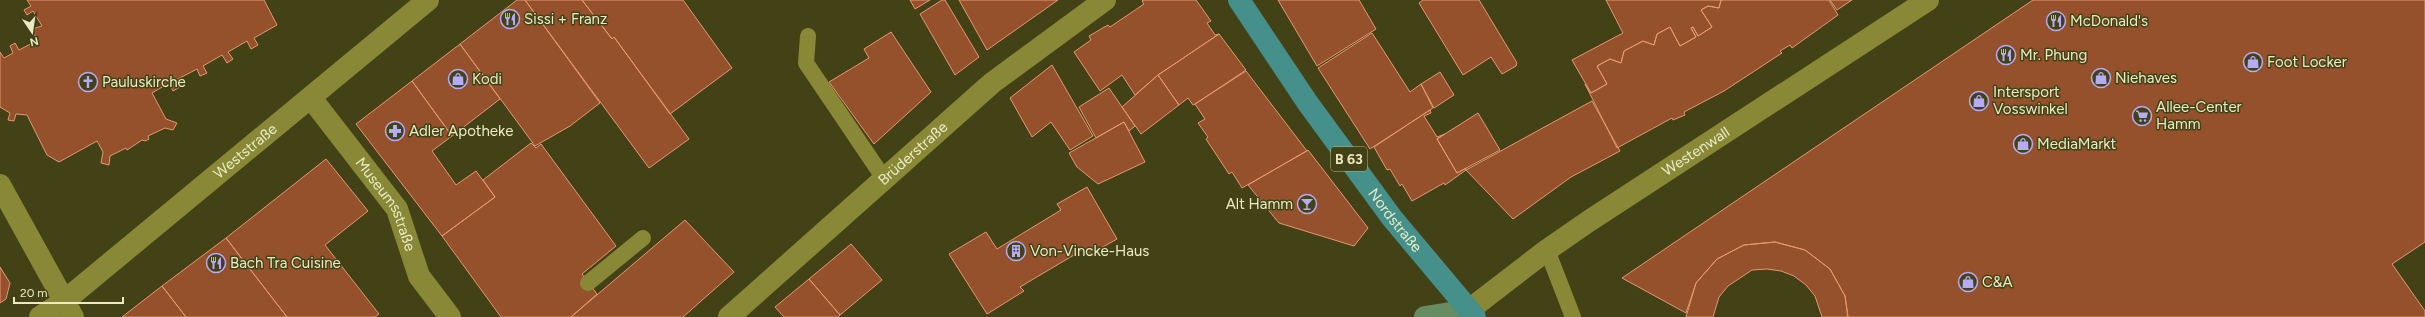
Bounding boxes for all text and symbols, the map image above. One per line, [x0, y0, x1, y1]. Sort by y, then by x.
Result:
restaurant icon: Sissi + Franz [499, 8, 521, 30]
place label: Sissi + Franz [524, 10, 607, 28]
restaurant icon: McDonald's [2045, 10, 2067, 32]
north arrow [12, 12, 52, 52]
place label: McDonald's [2070, 12, 2148, 30]
text: N [29, 34, 40, 49]
restaurant icon: Mr. Phung [1995, 44, 2017, 66]
place label: Mr. Phung [2020, 46, 2087, 64]
shop icon: Foot Locker [2242, 51, 2264, 73]
place label: Foot Locker [2267, 53, 2347, 71]
shop icon: Niehaves [2090, 67, 2112, 89]
shop icon: Kodi [447, 68, 469, 90]
place label: Niehaves [2115, 69, 2177, 87]
place label: Kodi [472, 70, 502, 88]
church icon: Pauluskirche [77, 71, 99, 93]
place label: Pauluskirche [102, 73, 186, 91]
place label: Intersport Vosswinkel [1993, 83, 2068, 118]
shop icon: Intersport Vosswinkel [1968, 90, 1990, 112]
place label: Allee-Center Hamm [2156, 98, 2242, 133]
supermarket icon: Allee-Center Hamm [2131, 105, 2153, 127]
street label: Brüderstraße [874, 118, 951, 189]
street label: Weststraße [210, 120, 281, 183]
pharmacy icon: Adler Apotheke [384, 120, 406, 142]
place label: Adler Apotheke [409, 122, 513, 140]
street label: Westenwall [1659, 123, 1733, 180]
shop icon: MediaMarkt [2012, 133, 2034, 155]
place label: MediaMarkt [2037, 135, 2116, 153]
road number: B 63 [1331, 147, 1367, 171]
street label: Museumsstraße [352, 154, 419, 253]
street label: Nordstraße [1364, 185, 1426, 256]
bar icon: Alt Hamm [1296, 193, 1318, 215]
place label: Alt Hamm [1226, 195, 1293, 213]
building icon: Von-Vincke-Haus [1005, 240, 1027, 262]
place label: Von-Vincke-Haus [1030, 242, 1149, 260]
restaurant icon: Bach Tra Cuisine [205, 252, 227, 274]
place label: Bach Tra Cuisine [230, 254, 341, 272]
shop icon: C&A [1957, 271, 1979, 293]
place label: C&A [1982, 273, 2013, 291]
scale bar [14, 279, 123, 305]
text: 20 m [20, 286, 48, 300]

